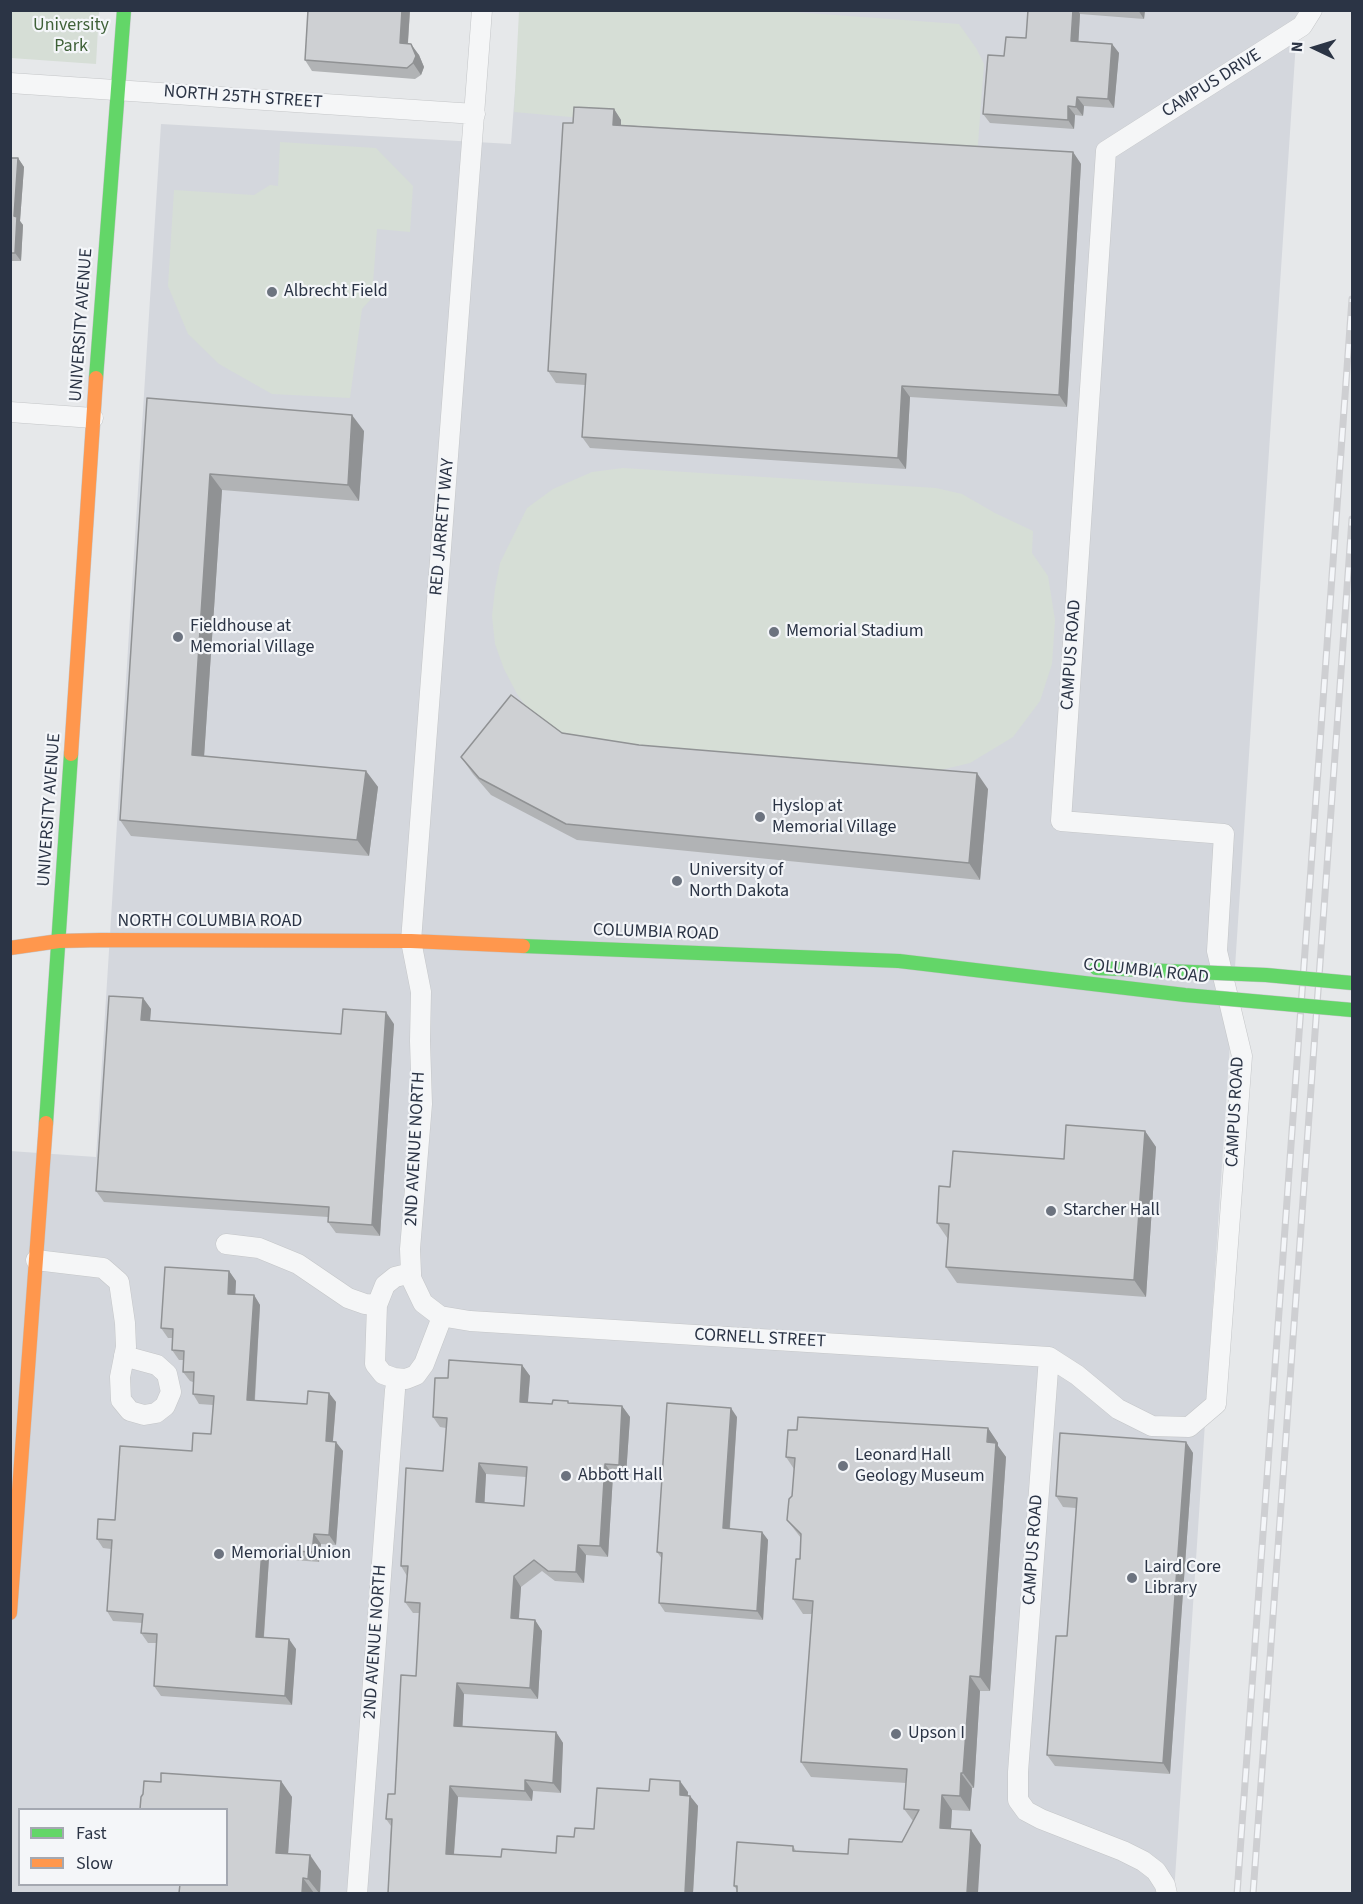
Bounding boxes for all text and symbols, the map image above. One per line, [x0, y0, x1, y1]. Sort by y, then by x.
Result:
park label: University Park [33, 15, 109, 57]
north arrow [1285, 18, 1345, 78]
text: N [1286, 41, 1308, 53]
street label: CAMPUS DRIVE [1158, 45, 1266, 123]
street label: NORTH 25TH STREET [163, 82, 323, 114]
street label: UNIVERSITY AVENUE [66, 248, 98, 402]
place label: Albrecht Field [284, 281, 388, 303]
marker: Albrecht Field [265, 285, 279, 299]
street label: RED JARRETT WAY [426, 457, 460, 597]
street label: CAMPUS ROAD [1057, 599, 1087, 711]
place label: Fieldhouse at Memorial Village [190, 616, 314, 658]
place label: Memorial Stadium [786, 621, 924, 643]
marker: Memorial Stadium [767, 625, 781, 639]
marker: Fieldhouse at Memorial Village [171, 630, 185, 644]
street label: UNIVERSITY AVENUE [34, 733, 66, 887]
place label: Hyslop at Memorial Village [772, 796, 896, 838]
marker: Hyslop at Memorial Village [753, 810, 767, 824]
place label: University of North Dakota [689, 860, 789, 902]
marker: University of North Dakota [670, 874, 684, 888]
street label: NORTH COLUMBIA ROAD [118, 911, 302, 933]
street label: COLUMBIA ROAD [593, 920, 719, 946]
street label: COLUMBIA ROAD [1082, 955, 1210, 989]
street label: CAMPUS ROAD [1222, 1056, 1250, 1168]
street label: 2ND AVENUE NORTH [401, 1071, 431, 1227]
place label: Starcher Hall [1063, 1200, 1160, 1222]
marker: Starcher Hall [1044, 1204, 1058, 1218]
street label: CORNELL STREET [694, 1325, 826, 1353]
place label: Leonard Hall Geology Museum [855, 1445, 985, 1488]
marker: Leonard Hall Geology Museum [836, 1459, 850, 1473]
place label: Abbott Hall [578, 1465, 663, 1487]
marker: Abbott Hall [559, 1469, 573, 1483]
street label: CAMPUS ROAD [1019, 1494, 1049, 1606]
place label: Memorial Union [231, 1543, 351, 1565]
marker: Memorial Union [212, 1547, 226, 1561]
place label: Laird Core Library [1144, 1557, 1221, 1600]
street label: 2ND AVENUE NORTH [360, 1564, 392, 1720]
marker: Laird Core Library [1125, 1571, 1139, 1585]
place label: Upson I [908, 1723, 965, 1745]
marker: Upson I [889, 1727, 903, 1741]
legend [18, 1808, 228, 1886]
text: Fast [76, 1821, 107, 1846]
text: Slow [76, 1851, 113, 1876]

